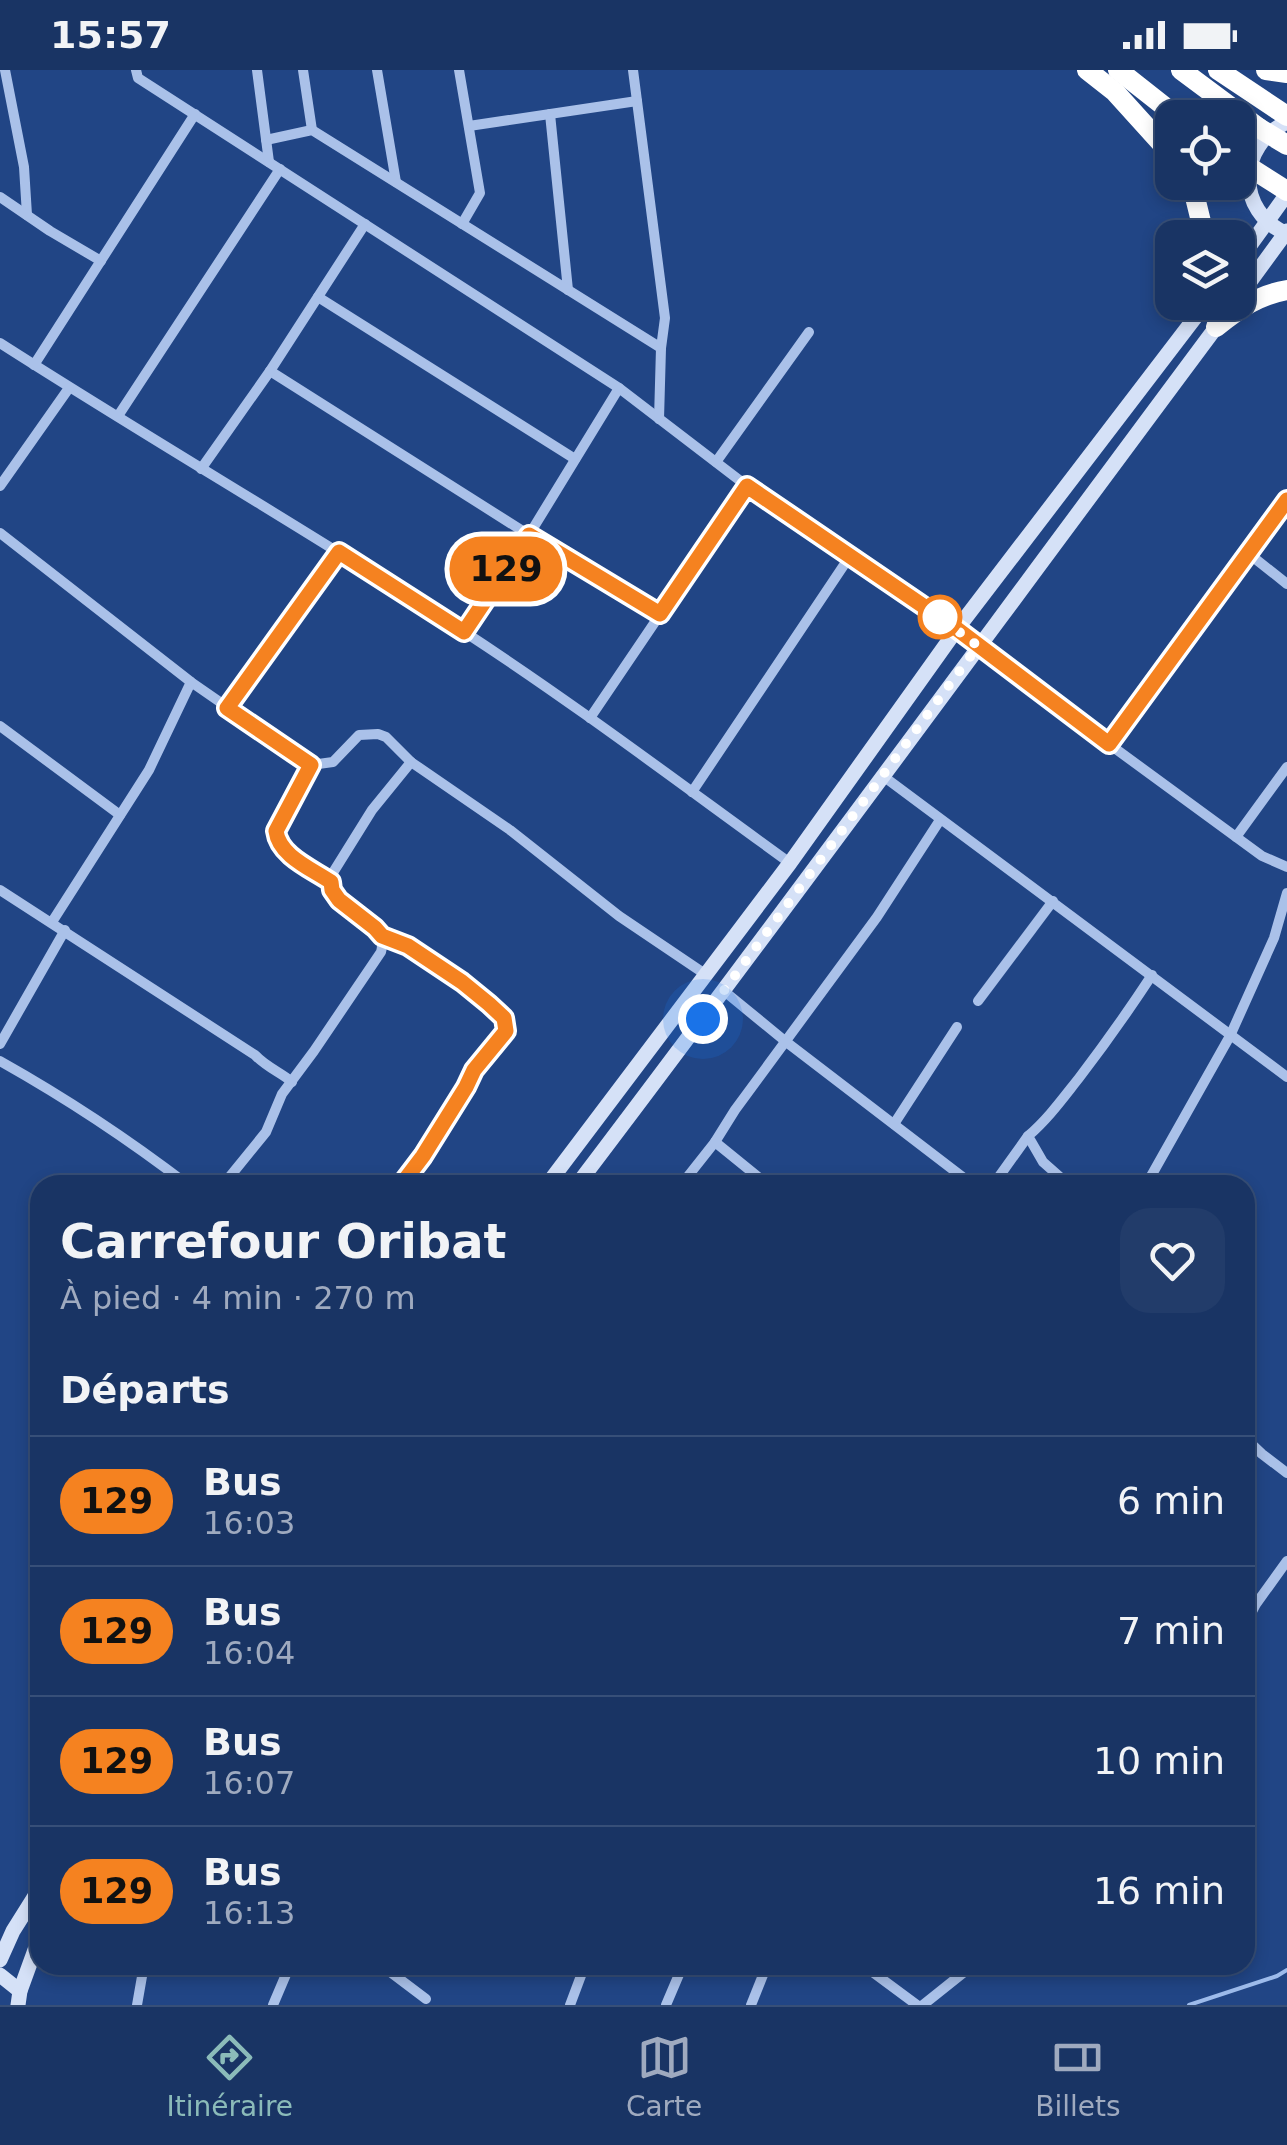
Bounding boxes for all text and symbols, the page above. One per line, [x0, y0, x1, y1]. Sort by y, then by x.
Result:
text: 15:57 [50, 13, 171, 57]
map controls [1155, 100, 1255, 320]
button: locate [1155, 100, 1255, 200]
button: layers [1155, 220, 1255, 320]
line badge: 129 [448, 536, 564, 602]
text: 129 [469, 549, 543, 589]
unlabelled marker [919, 596, 961, 638]
your location [678, 994, 728, 1044]
button: heart [1120, 1208, 1225, 1313]
text: Carrefour Oribat [60, 1213, 507, 1269]
text: À pied · 4 min · 270 m [60, 1279, 416, 1317]
text: Départs [60, 1368, 230, 1412]
text: Bus [203, 1460, 282, 1504]
text: 6 min [1117, 1479, 1225, 1523]
text: 129 [80, 1481, 153, 1521]
text: 16:03 [203, 1504, 295, 1542]
text: Bus [203, 1590, 282, 1634]
text: 7 min [1117, 1609, 1225, 1653]
text: 129 [80, 1611, 153, 1651]
text: 16:04 [203, 1634, 295, 1672]
text: Bus [203, 1720, 282, 1764]
text: 10 min [1093, 1739, 1225, 1783]
text: 129 [80, 1741, 153, 1781]
text: 16:07 [203, 1764, 295, 1802]
text: Bus [203, 1850, 282, 1894]
text: 16 min [1093, 1869, 1225, 1913]
text: 129 [80, 1871, 153, 1911]
text: 16:13 [203, 1894, 295, 1932]
tab: Itinéraire [166, 2030, 293, 2123]
tab: Carte [626, 2030, 702, 2123]
tab: Billets [1035, 2030, 1121, 2123]

